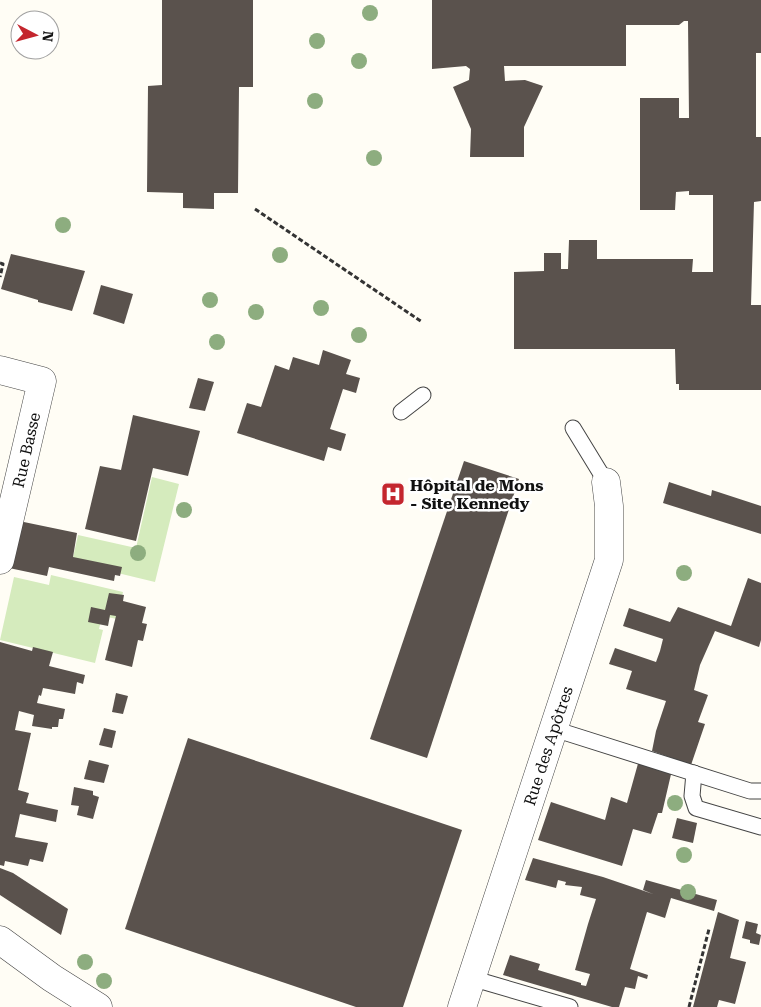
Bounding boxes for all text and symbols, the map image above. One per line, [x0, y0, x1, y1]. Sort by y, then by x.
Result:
north arrow [10, 10, 60, 60]
text: N [39, 30, 56, 43]
street label: Rue Basse [9, 410, 44, 490]
place label: Hôpital de Mons - Site Kennedy [410, 476, 543, 513]
hospital icon: Hôpital de Mons - Site Kennedy [380, 481, 406, 507]
street label: Rue des Apôtres [520, 683, 577, 808]

